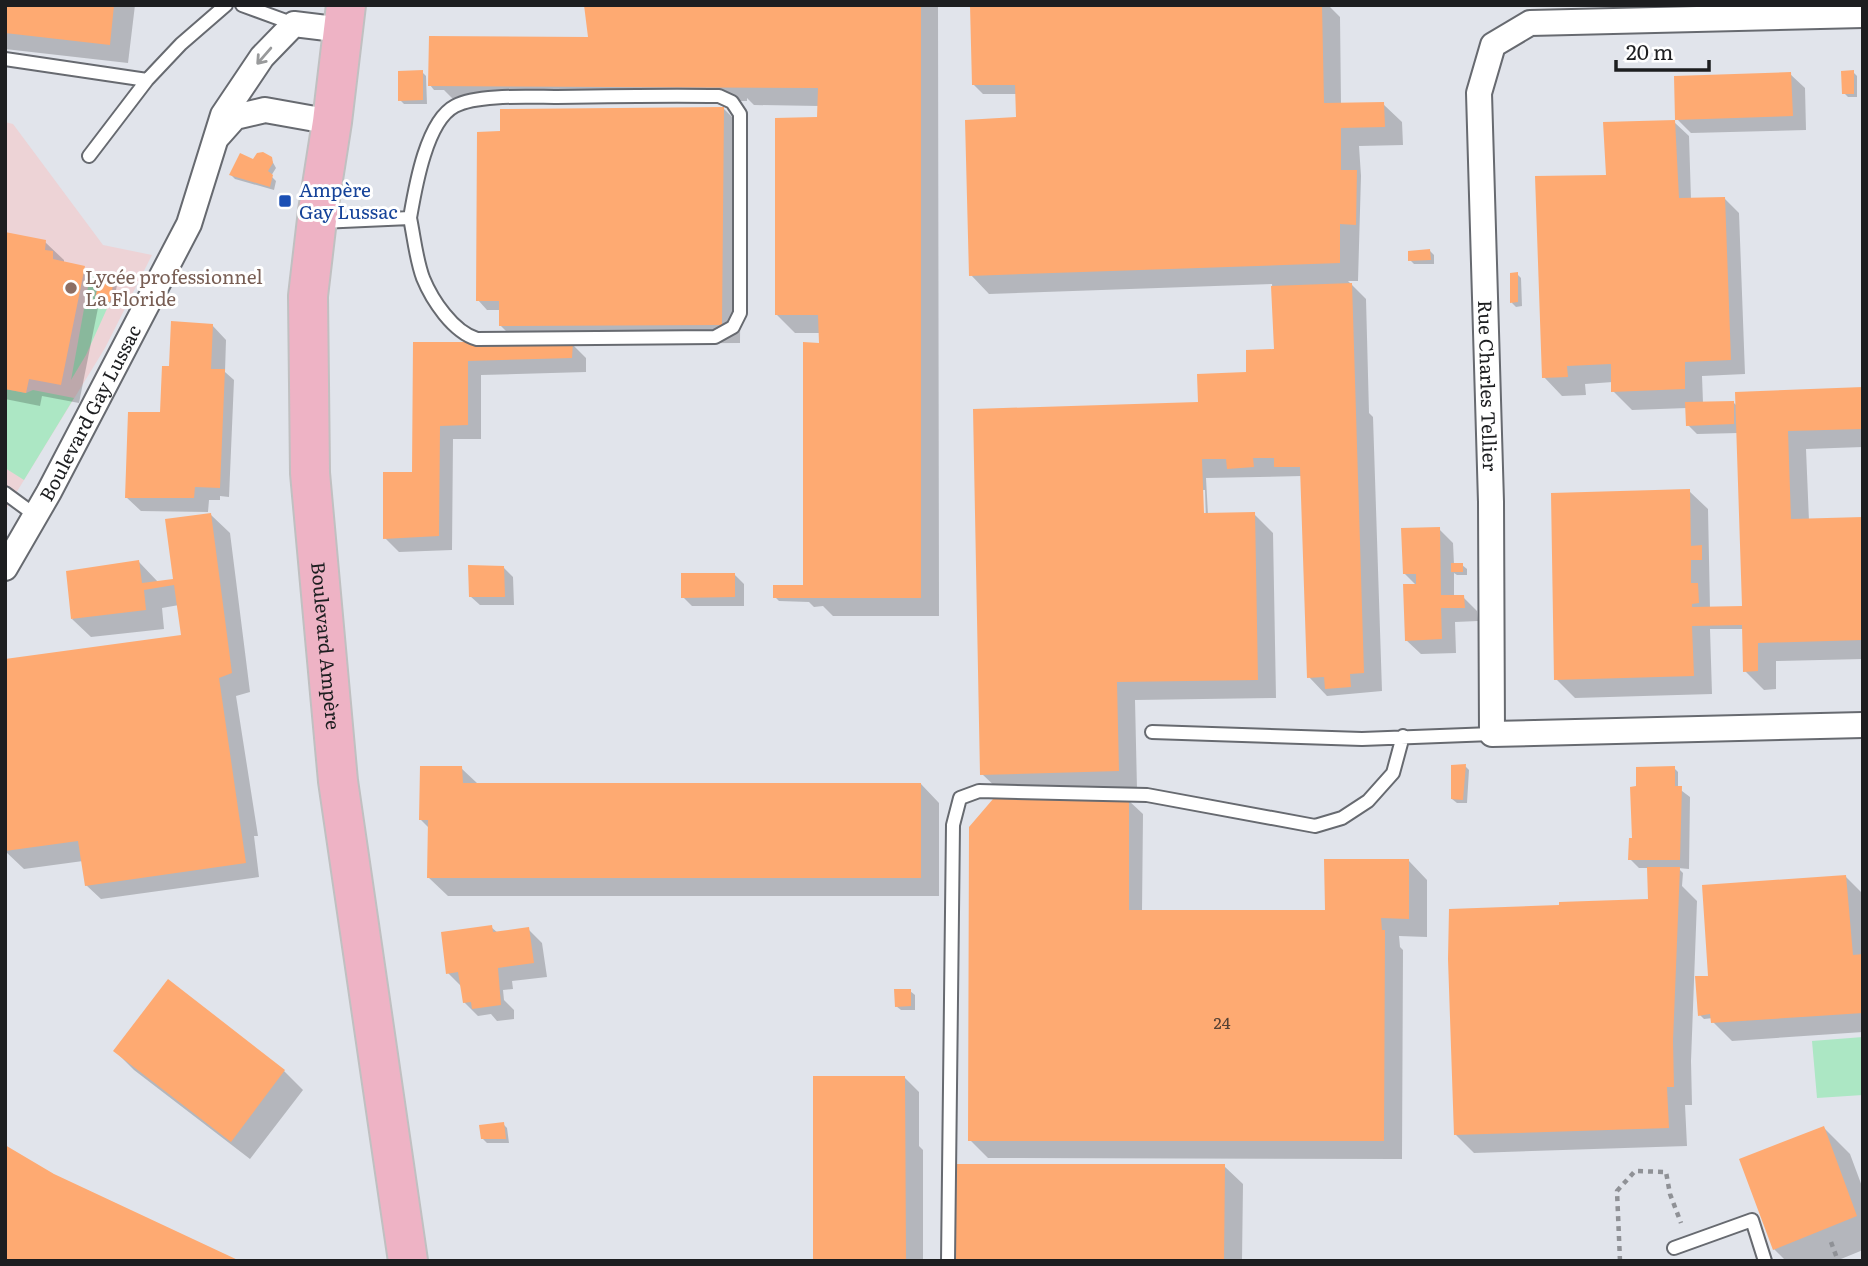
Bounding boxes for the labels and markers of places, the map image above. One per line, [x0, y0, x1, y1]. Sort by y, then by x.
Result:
place label: Ampère Gay Lussac [299, 175, 398, 225]
marker: Ampère Gay Lussac [277, 193, 293, 209]
place label: Lycée professionnel La Floride [85, 262, 263, 312]
marker: Lycée professionnel La Floride [63, 280, 79, 296]

